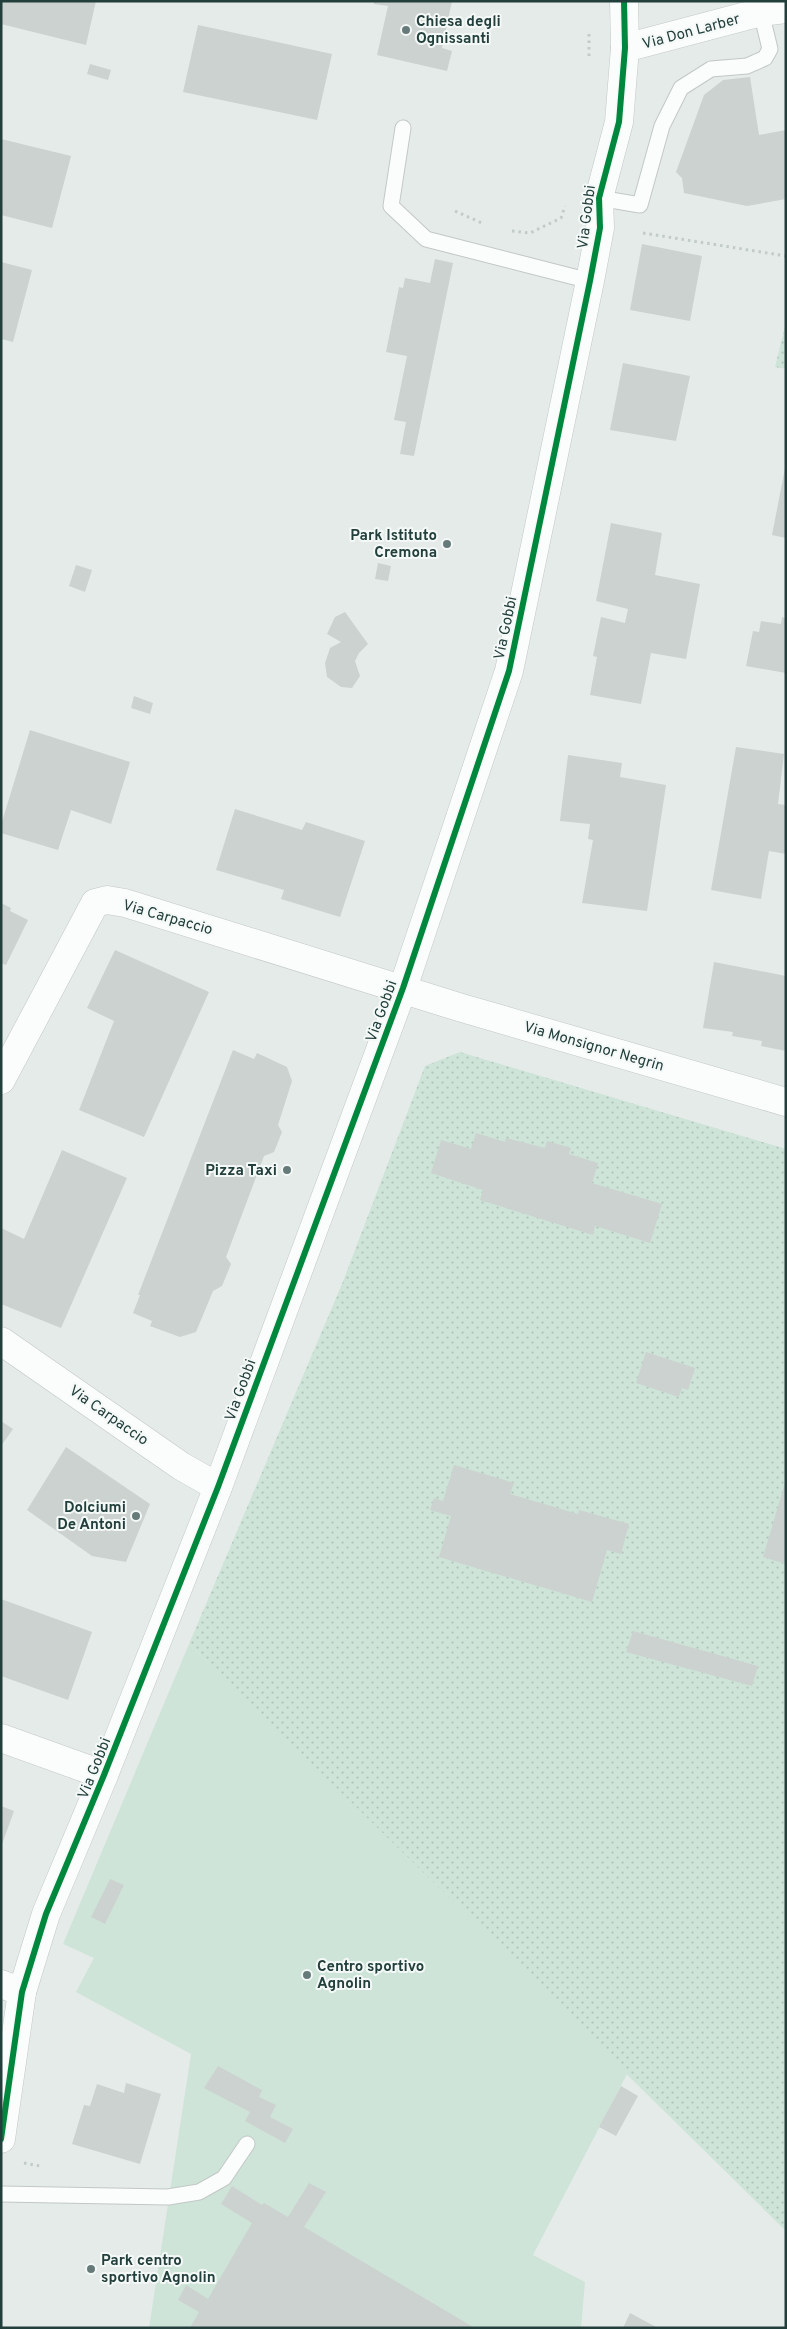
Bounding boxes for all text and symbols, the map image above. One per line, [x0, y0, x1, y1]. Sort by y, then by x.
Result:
street label: Via Don Larber [640, 10, 742, 55]
place label: Chiesa degli Ognissanti [416, 13, 501, 49]
marker: Chiesa degli Ognissanti [400, 24, 412, 36]
street label: Via Gobbi [574, 184, 601, 250]
place label: Park Istituto Cremona [350, 527, 437, 563]
marker: Park Istituto Cremona [441, 538, 453, 550]
street label: Via Gobbi [490, 595, 522, 662]
street label: Via Carpaccio [120, 897, 215, 940]
street label: Via Gobbi [362, 978, 402, 1045]
street label: Via Monsignor Negrin [521, 1018, 666, 1077]
place label: Pizza Taxi [205, 1162, 277, 1181]
marker: Pizza Taxi [281, 1164, 293, 1176]
street label: Via Gobbi [221, 1357, 261, 1424]
street label: Via Carpaccio [65, 1382, 152, 1451]
place label: Dolciumi De Antoni [57, 1499, 126, 1535]
marker: Dolciumi De Antoni [130, 1510, 142, 1522]
street label: Via Gobbi [75, 1735, 116, 1802]
place label: Centro sportivo Agnolin [317, 1958, 424, 1994]
marker: Centro sportivo Agnolin [301, 1969, 313, 1981]
place label: Park centro sportivo Agnolin [101, 2252, 216, 2288]
marker: Park centro sportivo Agnolin [85, 2263, 97, 2275]

